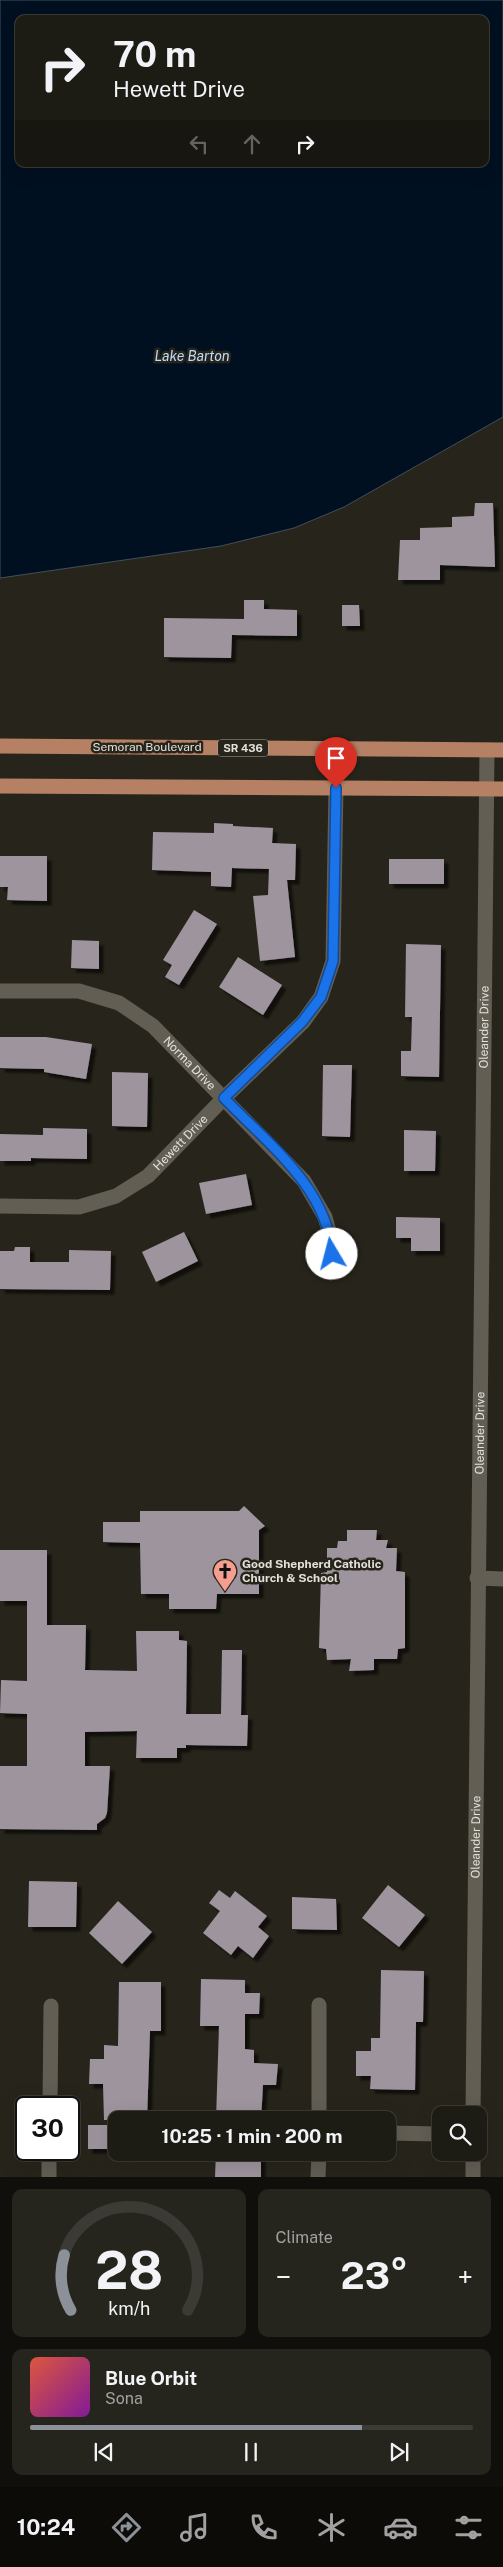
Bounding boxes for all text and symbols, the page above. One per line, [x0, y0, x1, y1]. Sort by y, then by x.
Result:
text: 70 m [113, 34, 196, 75]
icon: right [30, 35, 95, 100]
text: Hewett Drive [113, 76, 245, 102]
icon: left [185, 130, 213, 158]
icon: ahead [238, 130, 266, 158]
icon: right [291, 130, 319, 158]
water label: Lake Barton [154, 348, 230, 364]
pin [315, 737, 357, 788]
street label: Semoran Boulevard [92, 740, 202, 754]
road number: SR 436 [218, 740, 268, 756]
icon: arrive [322, 744, 350, 772]
street label: Oleander Drive [477, 985, 492, 1069]
street label: Norma Drive [160, 1034, 219, 1093]
street label: Hewett Drive [150, 1112, 211, 1173]
position arrow [305, 1227, 357, 1279]
street label: Oleander Drive [473, 1391, 487, 1474]
place label: Good Shepherd Catholic Church & School [242, 1557, 382, 1585]
church icon: Good Shepherd Catholic Church & School [212, 1558, 238, 1592]
street label: Oleander Drive [468, 1795, 483, 1878]
speed limit sign: 30 [15, 2096, 80, 2161]
map controls [432, 2106, 487, 2161]
button: search [432, 2106, 487, 2161]
text: 10:25 · 1 min · 200 m [161, 2125, 343, 2147]
text: Climate [276, 2228, 333, 2247]
text: 28 [95, 2240, 163, 2301]
text: 23° [341, 2253, 408, 2298]
text: − [276, 2260, 291, 2293]
text: + [457, 2260, 473, 2293]
text: km/h [108, 2298, 150, 2319]
text: Blue Orbit [105, 2367, 197, 2389]
text: Sona [105, 2389, 143, 2408]
icon: previous [90, 2438, 118, 2466]
icon: pause [237, 2438, 265, 2466]
icon: next [385, 2438, 413, 2466]
icon: directions [109, 2510, 144, 2545]
icon: music [177, 2510, 212, 2545]
icon: phone [246, 2510, 281, 2545]
icon: climate [314, 2510, 349, 2545]
icon: car [383, 2510, 418, 2545]
icon: filters [451, 2510, 486, 2545]
text: 10:24 [17, 2514, 75, 2540]

